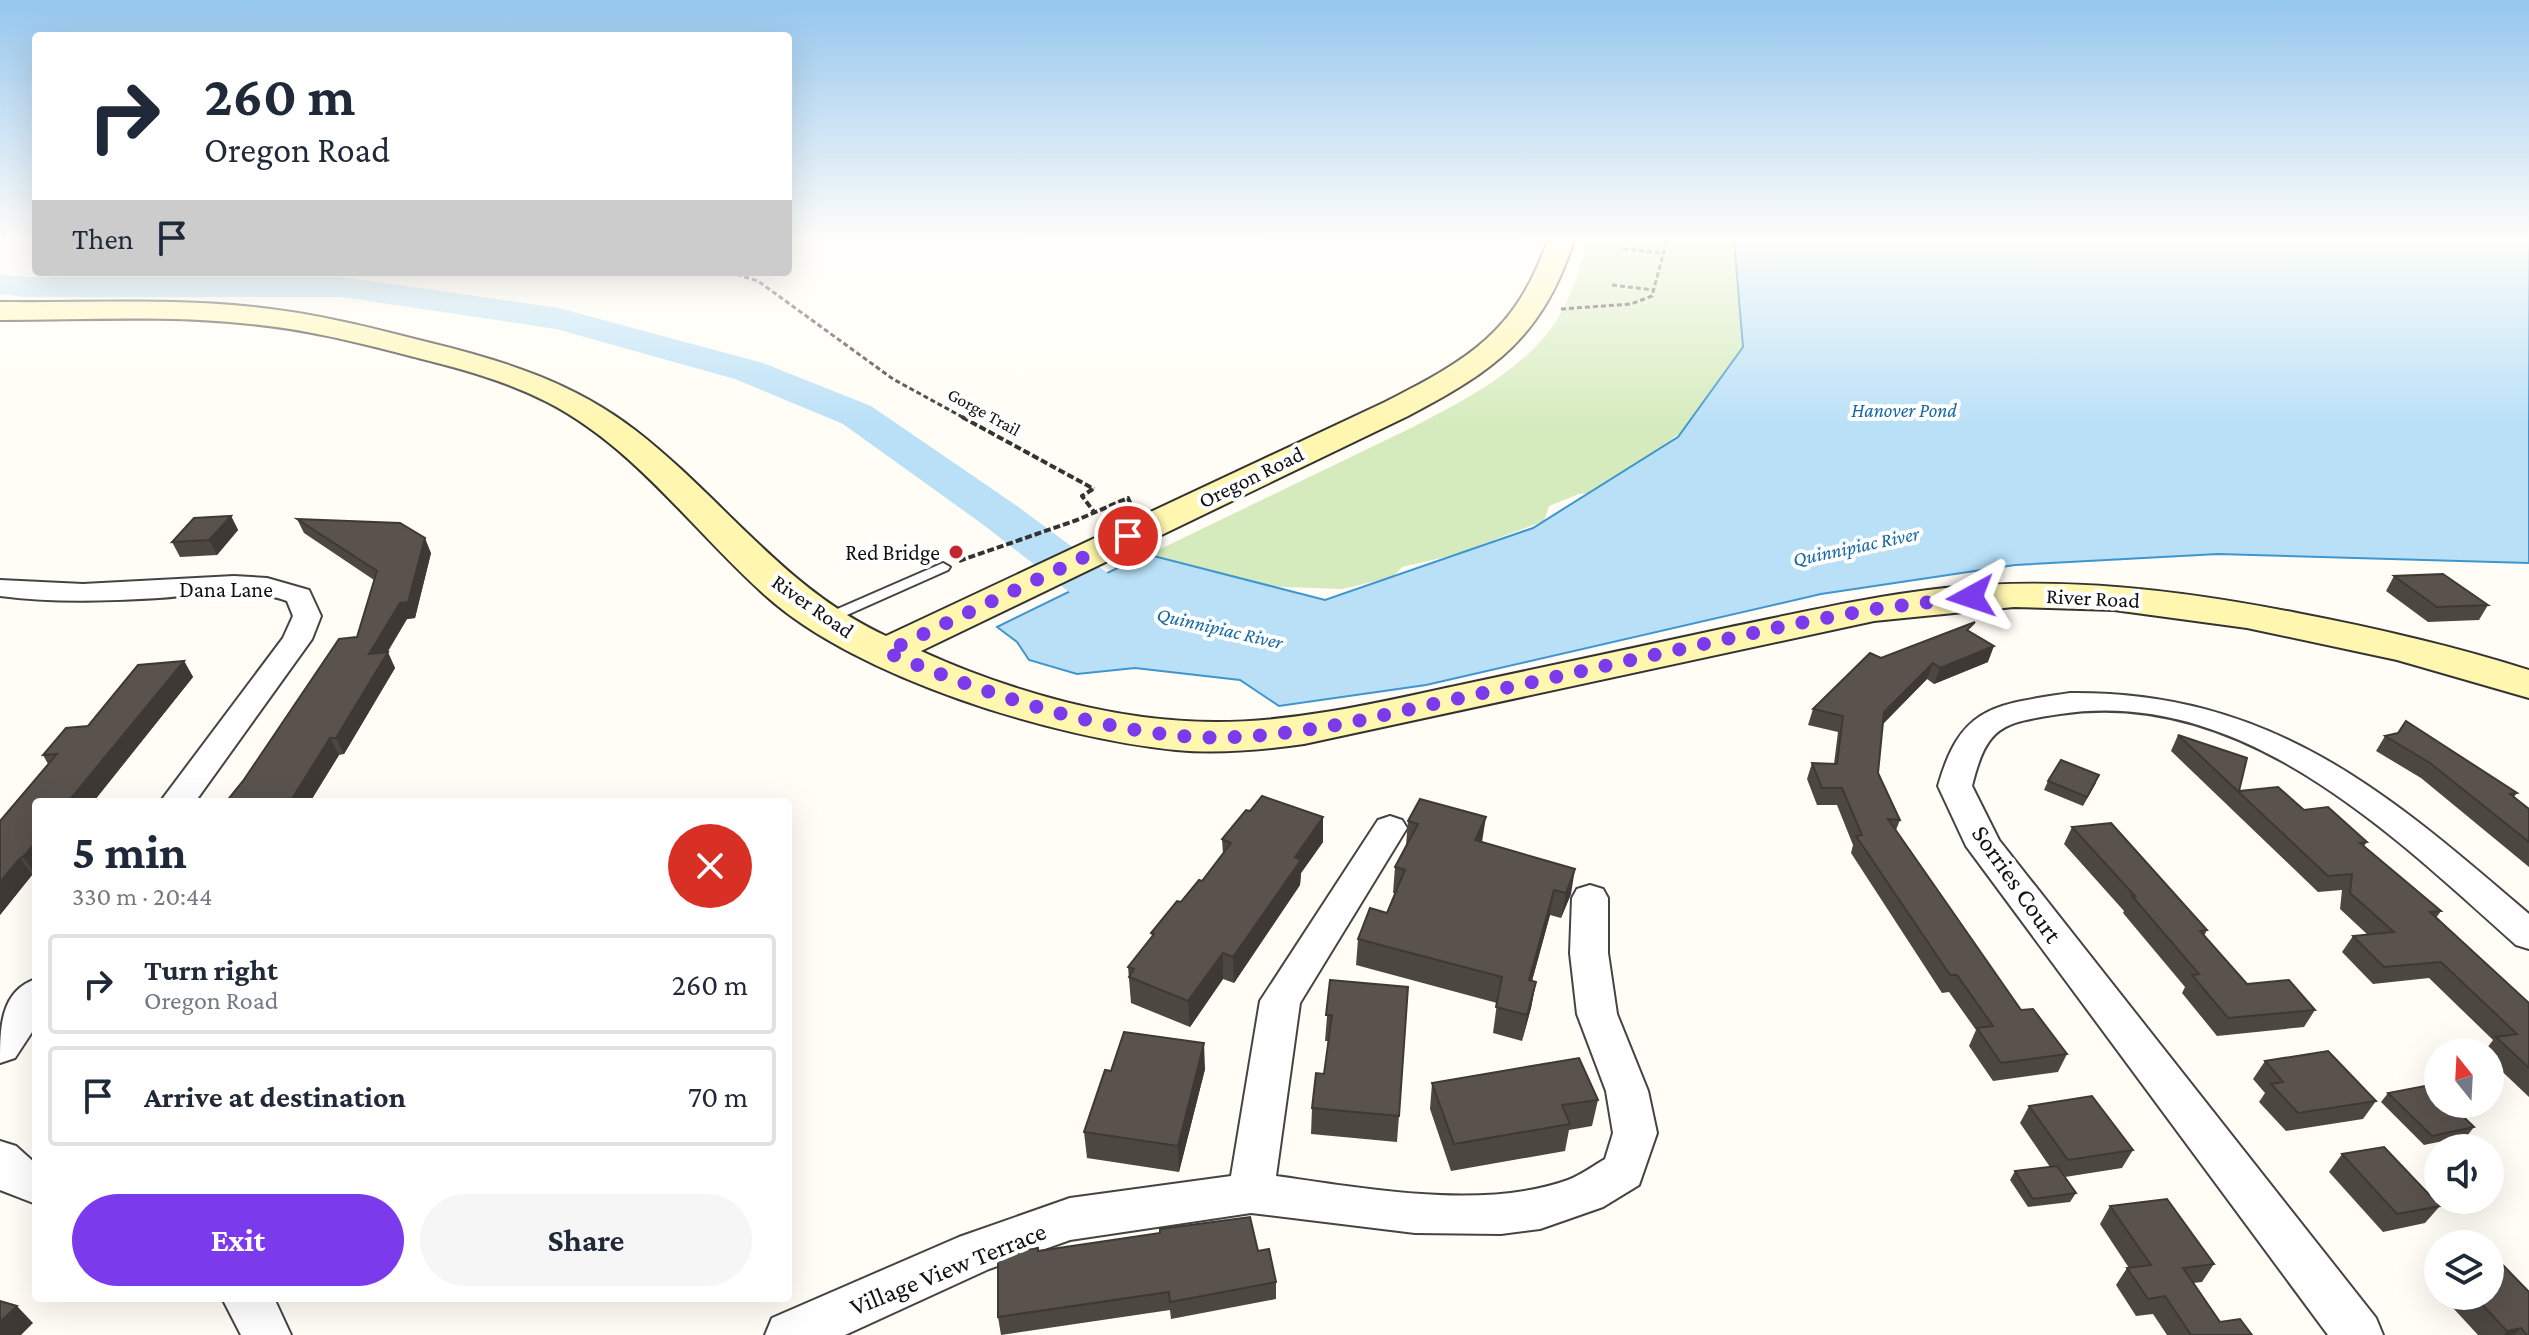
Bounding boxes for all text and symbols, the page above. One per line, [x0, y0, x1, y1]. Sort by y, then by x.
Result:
icon: right [72, 64, 176, 168]
text: 260 m [204, 65, 355, 127]
text: Oregon Road [204, 130, 390, 170]
icon: arrive [150, 216, 194, 260]
text: Then [72, 222, 134, 255]
street label: Gorge Trail [944, 384, 1024, 440]
water label: Hanover Pond [1851, 399, 1957, 421]
street label: Oregon Road [1194, 441, 1308, 513]
pin [1094, 502, 1162, 570]
icon: arrive [1106, 514, 1150, 558]
water label: Quinnipiac River [1791, 522, 1922, 571]
place label: Red Bridge [845, 540, 940, 565]
marker: Red Bridge [947, 543, 965, 561]
position arrow [1929, 555, 2013, 639]
street label: River Road [767, 569, 859, 643]
street label: Dana Lane [179, 577, 273, 602]
street label: River Road [2045, 583, 2141, 613]
water label: Quinnipiac River [1155, 603, 1286, 654]
street label: Sorries Court [1966, 820, 2068, 949]
button: close [668, 824, 752, 908]
text: 5 min [72, 825, 187, 878]
text: 330 m · 20:44 [72, 882, 213, 911]
text: Turn right [144, 953, 278, 986]
icon: right [76, 962, 120, 1006]
text: 260 m [672, 968, 748, 1001]
text: Oregon Road [144, 986, 278, 1015]
north arrow [2424, 1038, 2504, 1118]
map controls [2424, 1038, 2504, 1310]
icon: arrive [76, 1074, 120, 1118]
text: Arrive at destination [144, 1080, 406, 1113]
text: 70 m [688, 1080, 748, 1113]
button: sound [2424, 1134, 2504, 1214]
button: Exit [72, 1194, 404, 1286]
button: Share [420, 1194, 752, 1286]
street label: Village View Terrace [846, 1216, 1050, 1322]
button: layers [2424, 1230, 2504, 1310]

